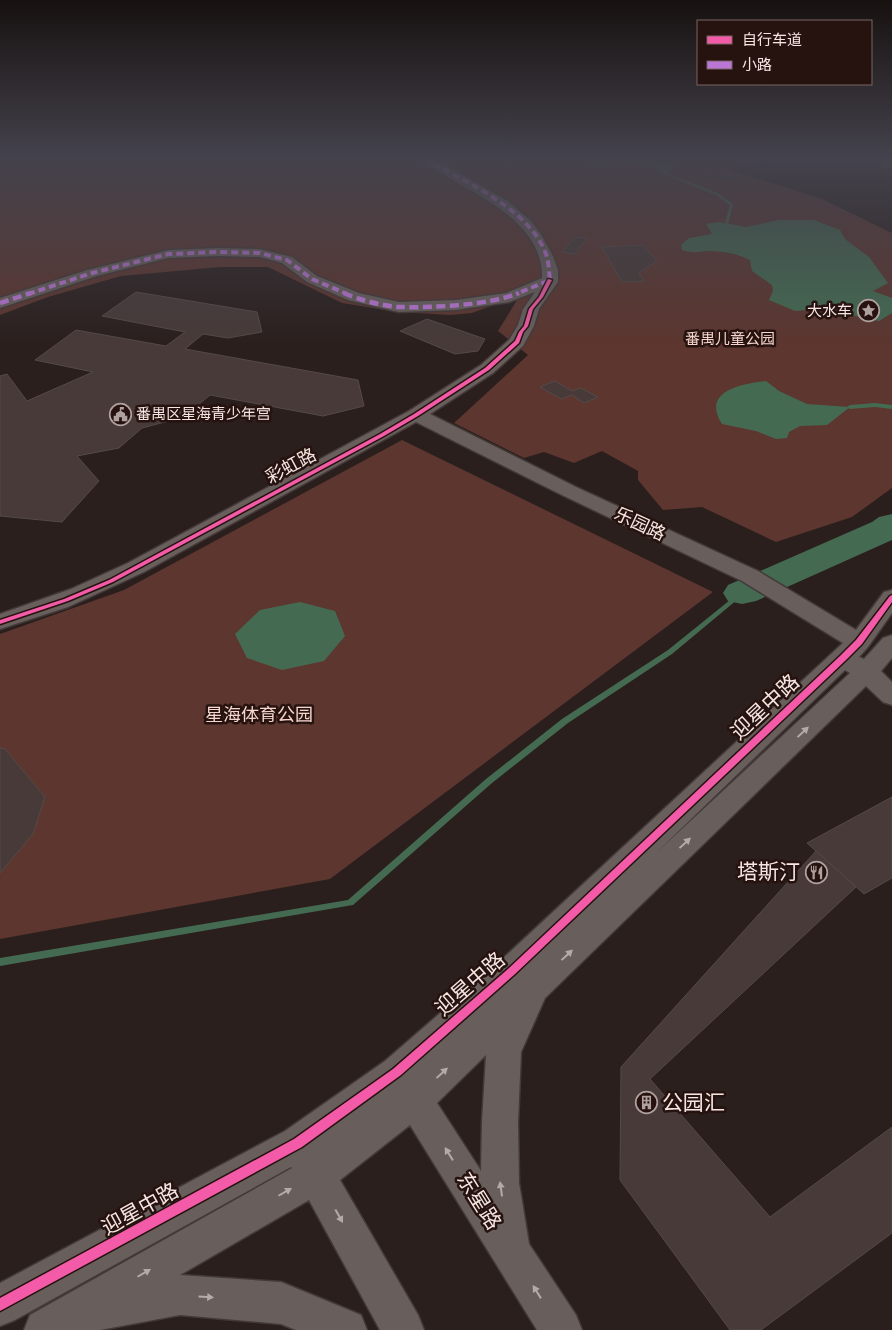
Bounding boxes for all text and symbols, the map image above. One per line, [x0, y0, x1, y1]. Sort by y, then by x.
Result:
legend [697, 20, 872, 85]
text: 自行车道 [742, 30, 802, 48]
text: 小路 [742, 55, 772, 73]
place icon: 大水车 [856, 299, 880, 323]
place label: 大水车 [807, 301, 852, 319]
park label: 番禺儿童公园 [685, 329, 775, 347]
public building icon: 番禺区星海青少年宫 [108, 402, 132, 426]
place label: 番禺区星海青少年宫 [136, 404, 271, 422]
street label: 彩虹路 [262, 443, 320, 488]
street label: 乐园路 [611, 502, 670, 544]
street label: 迎星中路 [725, 668, 803, 744]
park label: 星海体育公园 [205, 703, 313, 725]
one-way arrow [797, 726, 809, 738]
one-way arrow [679, 837, 691, 849]
place label: 塔斯汀 [737, 858, 800, 883]
restaurant icon: 塔斯汀 [804, 860, 828, 884]
street label: 迎星中路 [429, 946, 509, 1020]
one-way arrow [561, 949, 573, 961]
one-way arrow [436, 1067, 448, 1079]
place label: 公园汇 [662, 1089, 725, 1114]
building icon: 公园汇 [634, 1091, 658, 1115]
one-way arrow [444, 1147, 454, 1160]
street label: 东星路 [453, 1167, 508, 1234]
street label: 迎星中路 [96, 1176, 182, 1239]
one-way arrow [497, 1180, 505, 1196]
one-way arrow [279, 1188, 292, 1197]
one-way arrow [335, 1209, 343, 1223]
one-way arrow [138, 1269, 151, 1278]
one-way arrow [532, 1285, 541, 1299]
one-way arrow [198, 1293, 214, 1301]

